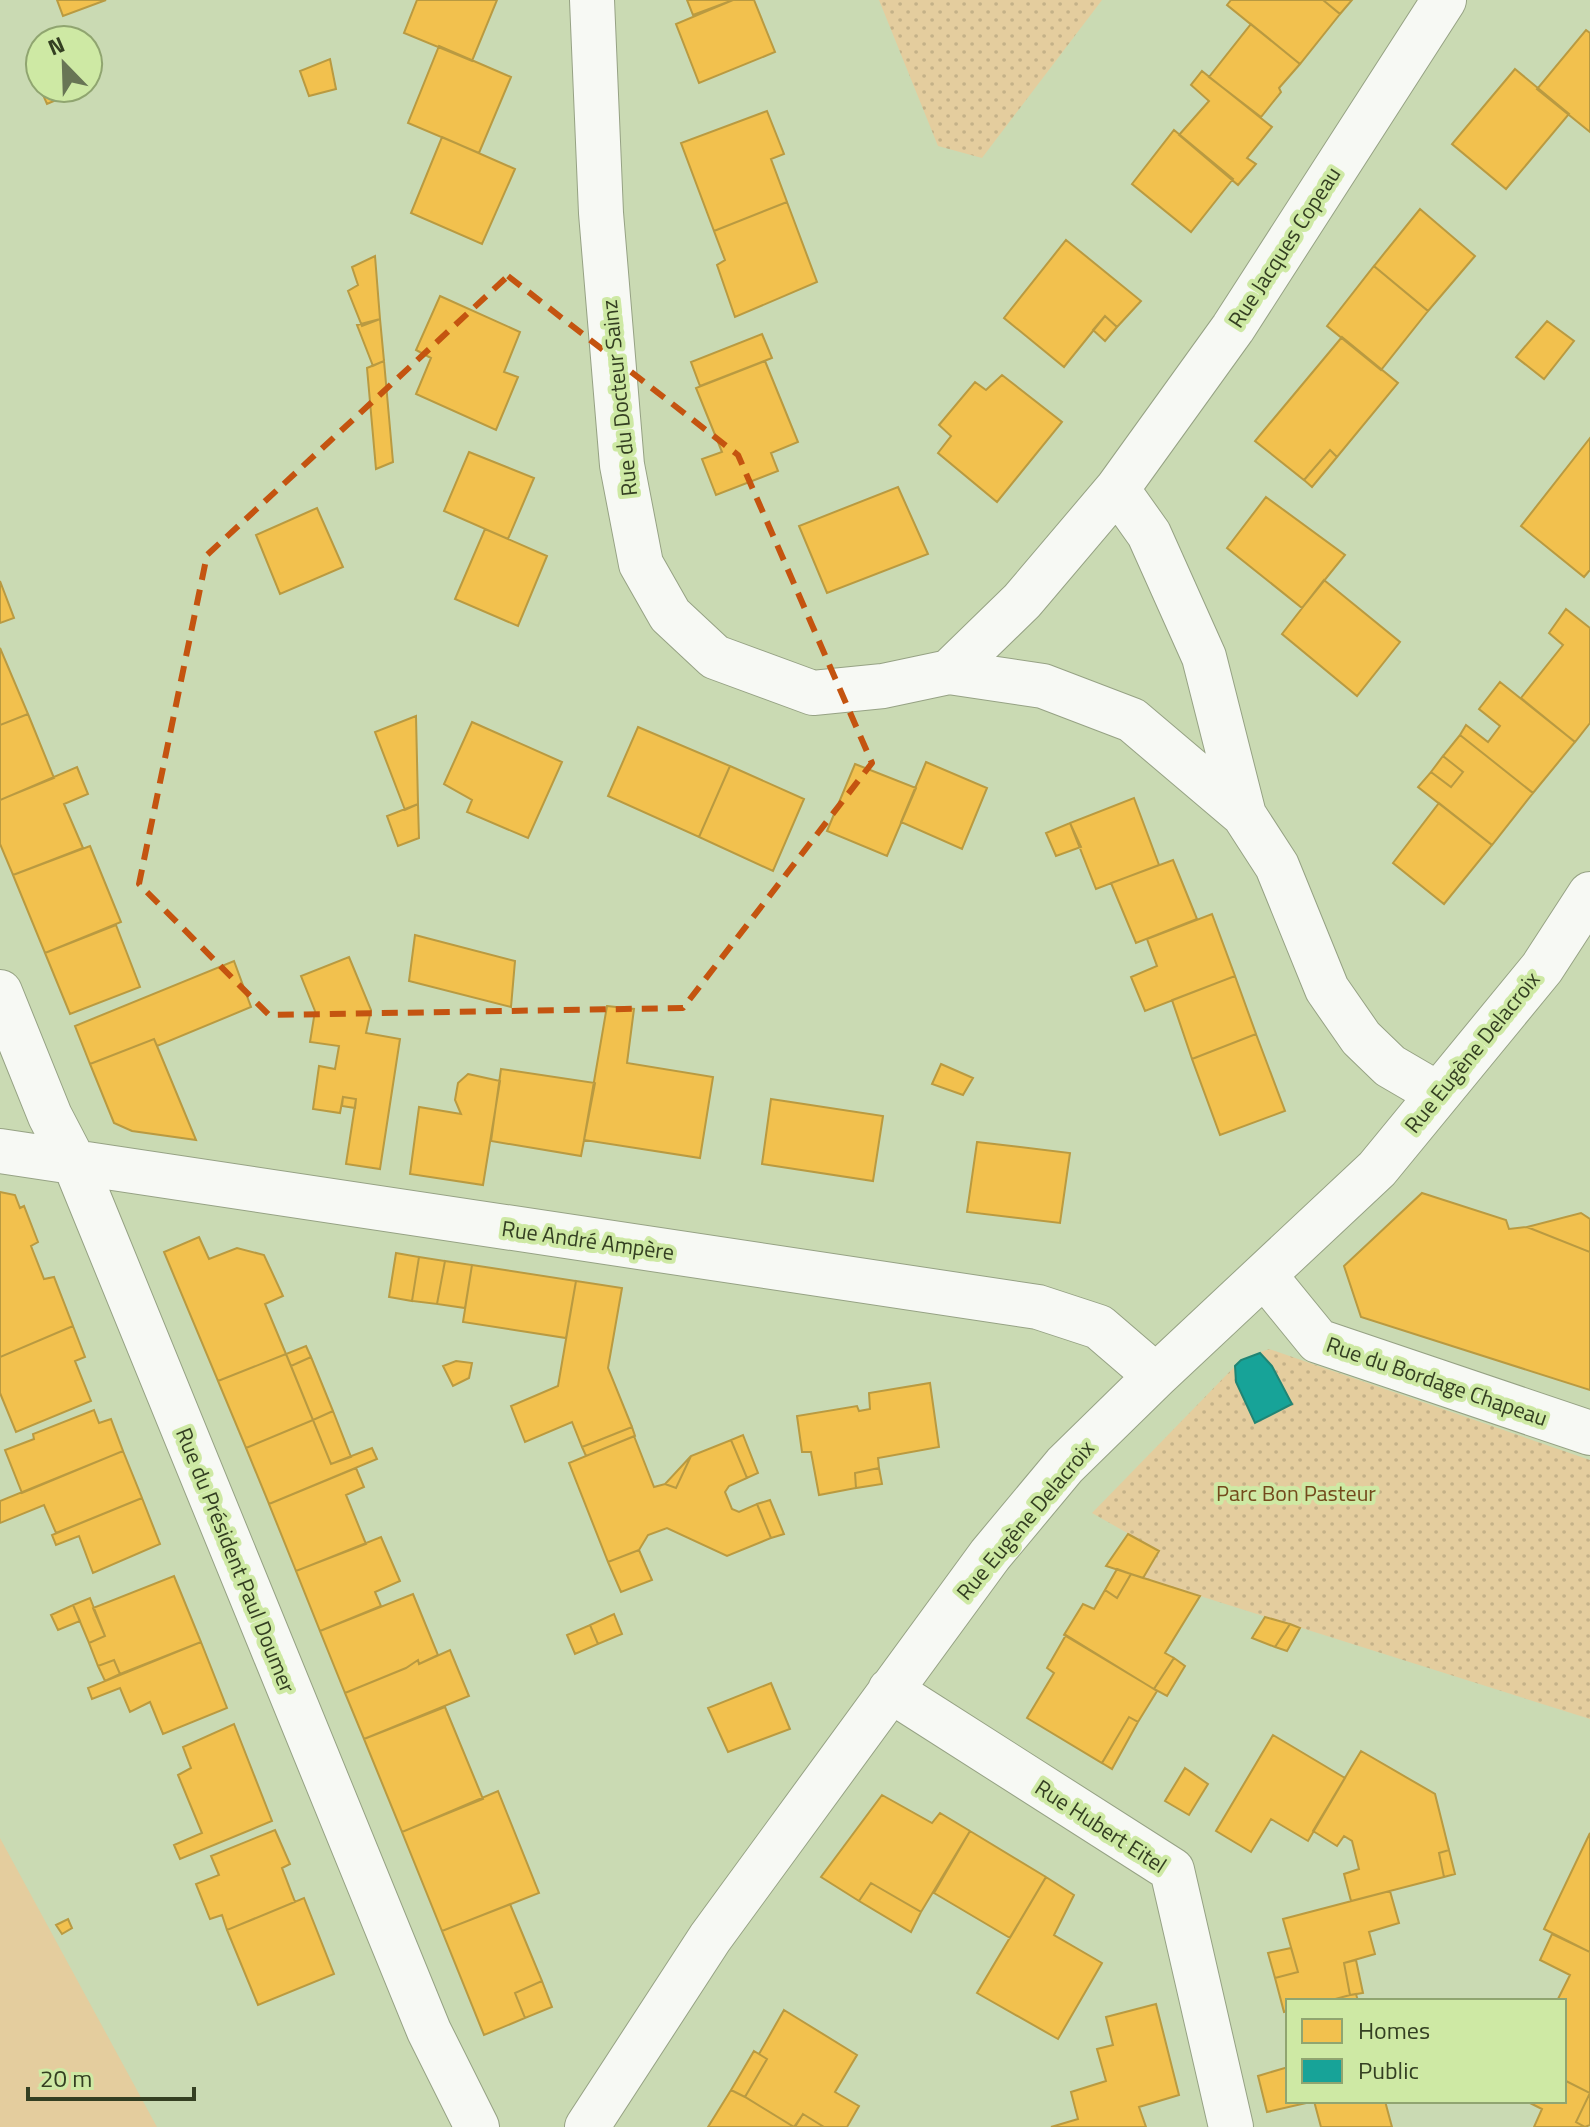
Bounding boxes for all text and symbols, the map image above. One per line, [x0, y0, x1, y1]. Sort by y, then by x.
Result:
north arrow [24, 24, 104, 104]
text: N [43, 27, 70, 64]
street label: Rue Jacques Copeau [1219, 160, 1349, 334]
street label: Rue du Docteur Sainz [592, 298, 646, 498]
street label: Rue Eugène Delacroix [1396, 964, 1548, 1140]
street label: Rue André Ampère [500, 1211, 676, 1269]
street label: Rue du Bordage Chapeau [1322, 1327, 1552, 1435]
street label: Rue du Président Paul Doumer [167, 1422, 305, 1698]
street label: Rue Eugène Delacroix [948, 1433, 1102, 1607]
park label: Parc Bon Pasteur [1216, 1476, 1376, 1510]
street label: Rue Hubert Eitel [1028, 1771, 1174, 1881]
legend [1286, 1999, 1566, 2103]
text: Homes [1358, 2012, 1430, 2048]
scale bar [28, 2051, 194, 2101]
text: Public [1358, 2052, 1419, 2088]
text: 20 m [40, 2060, 92, 2096]

